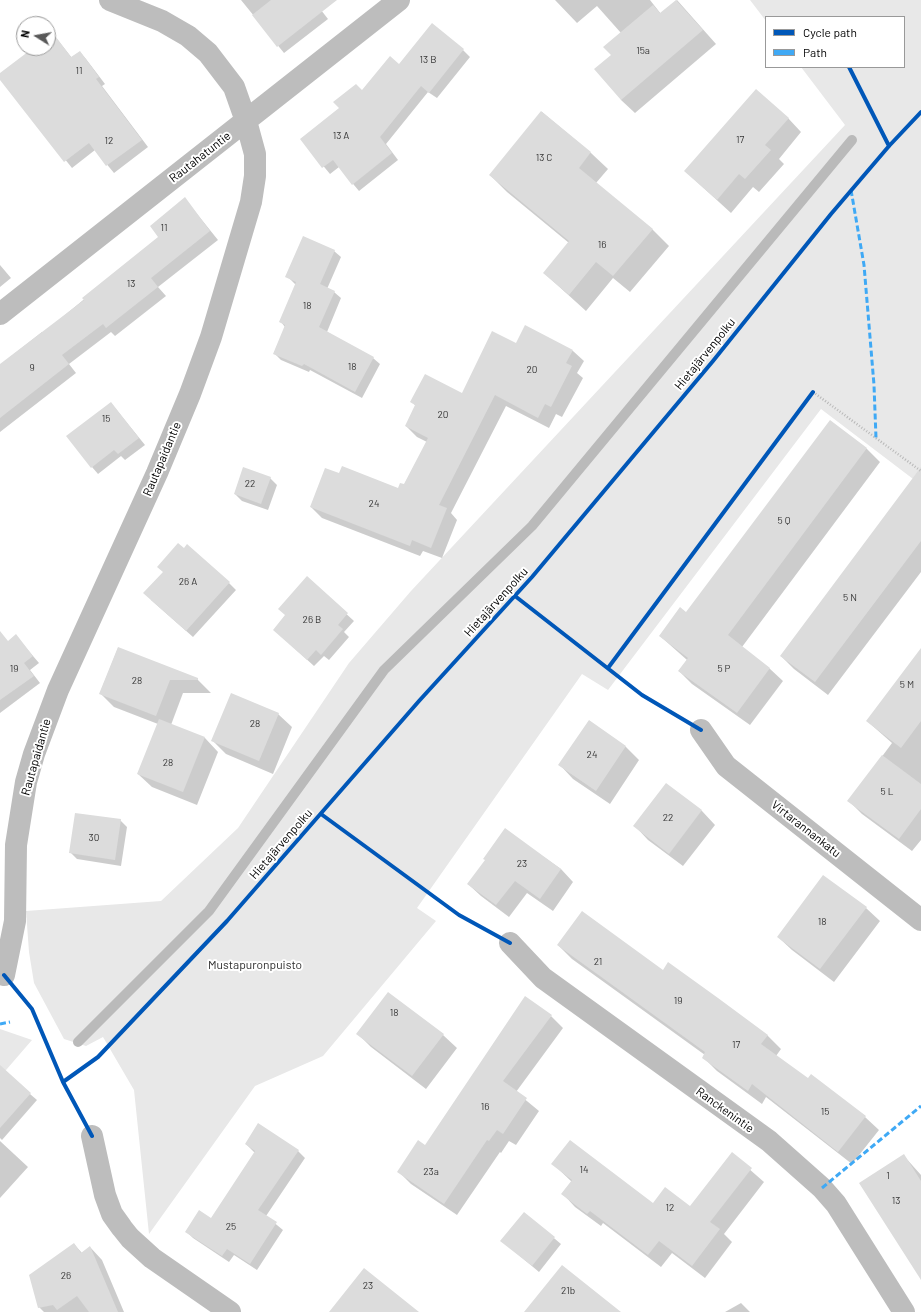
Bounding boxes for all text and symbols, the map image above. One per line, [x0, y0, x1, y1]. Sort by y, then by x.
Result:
north arrow [16, 16, 56, 56]
legend [765, 16, 905, 68]
text: Cycle path [803, 25, 857, 39]
text: N [18, 29, 32, 39]
house number: 15a [636, 45, 650, 57]
text: Path [803, 45, 827, 59]
house number: 13 B [420, 54, 436, 66]
house number: 11 [75, 65, 83, 77]
street label: Rautahatuntie [166, 129, 234, 185]
house number: 13 A [333, 130, 349, 142]
house number: 17 [736, 134, 744, 146]
house number: 12 [105, 135, 113, 147]
house number: 13 C [536, 152, 552, 164]
house number: 11 [160, 222, 168, 234]
house number: 16 [598, 239, 606, 251]
house number: 13 [127, 278, 135, 290]
house number: 18 [303, 300, 311, 312]
street label: Hietajärvenpolku [672, 315, 738, 393]
house number: 18 [348, 361, 356, 373]
house number: 9 [29, 362, 35, 374]
house number: 20 [526, 364, 538, 376]
house number: 20 [437, 409, 449, 421]
house number: 15 [102, 413, 110, 425]
street label: Rautapaidantie [140, 420, 184, 498]
house number: 22 [245, 478, 255, 490]
house number: 24 [369, 498, 379, 510]
house number: 5 Q [778, 515, 790, 527]
street label: Hietajärvenpolku [461, 564, 531, 640]
house number: 26 A [179, 576, 197, 588]
house number: 5 N [843, 592, 857, 604]
house number: 26 B [303, 614, 321, 626]
house number: 19 [10, 663, 18, 675]
house number: 5 P [717, 663, 731, 675]
house number: 28 [132, 675, 142, 687]
house number: 5 M [900, 679, 914, 691]
street label: Rautapaidantie [18, 717, 54, 797]
house number: 28 [250, 718, 260, 730]
house number: 24 [587, 749, 597, 761]
house number: 28 [163, 757, 173, 769]
house number: 5 L [881, 786, 893, 798]
street label: Virtarannankatu [768, 797, 844, 861]
street label: Hietajärvenpolku [247, 806, 315, 882]
house number: 22 [663, 812, 673, 824]
house number: 30 [89, 832, 99, 844]
house number: 23 [517, 858, 527, 870]
house number: 18 [818, 916, 826, 928]
house number: 21 [594, 956, 602, 968]
park label: Mustapuronpuisto [208, 958, 302, 972]
house number: 19 [674, 995, 682, 1007]
house number: 18 [390, 1007, 398, 1019]
house number: 17 [732, 1039, 740, 1051]
street label: Ranckenintie [693, 1084, 757, 1136]
house number: 16 [481, 1101, 489, 1113]
house number: 15 [821, 1106, 829, 1118]
house number: 14 [579, 1164, 589, 1176]
house number: 23a [423, 1166, 439, 1178]
house number: 1 [886, 1170, 890, 1182]
house number: 13 [892, 1195, 900, 1207]
house number: 12 [666, 1202, 674, 1214]
house number: 25 [226, 1221, 236, 1233]
house number: 26 [61, 1270, 71, 1282]
house number: 23 [363, 1280, 373, 1292]
house number: 21b [561, 1285, 575, 1297]

